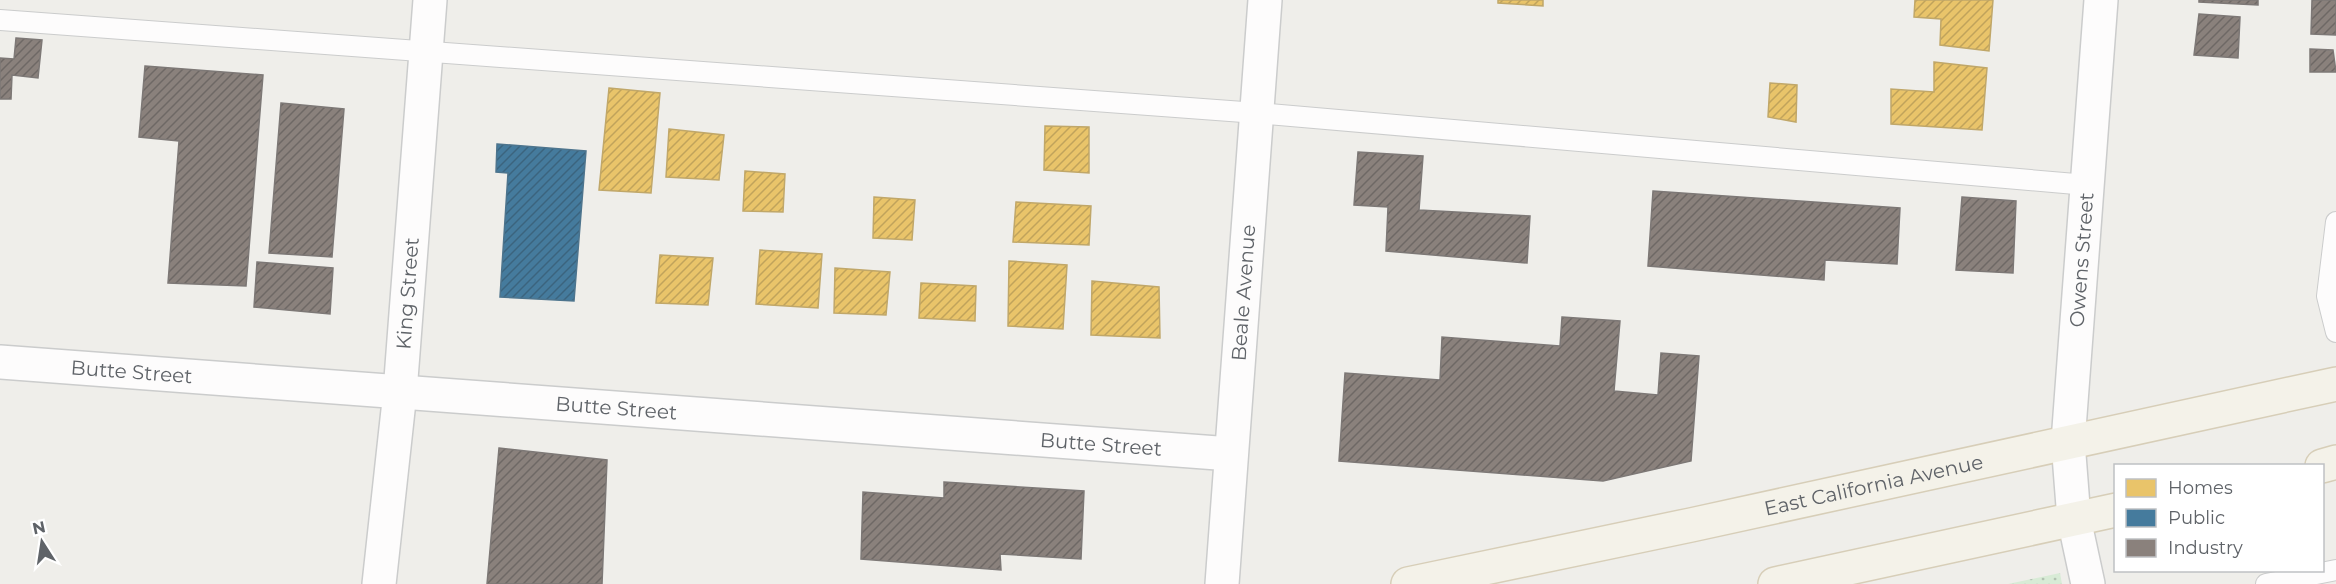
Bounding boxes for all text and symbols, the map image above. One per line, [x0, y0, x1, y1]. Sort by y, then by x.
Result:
street label: Owens Street [2065, 191, 2099, 328]
street label: Beale Avenue [1226, 224, 1260, 362]
street label: King Street [391, 236, 424, 350]
street label: Butte Street [70, 355, 193, 388]
street label: Butte Street [555, 392, 678, 425]
street label: Butte Street [1039, 428, 1163, 461]
street label: East California Avenue [1762, 450, 1985, 521]
legend [2114, 464, 2324, 572]
text: Homes [2168, 477, 2233, 499]
text: Public [2168, 507, 2225, 529]
north arrow [12, 512, 72, 572]
text: N [31, 517, 47, 538]
text: Industry [2168, 537, 2243, 559]

